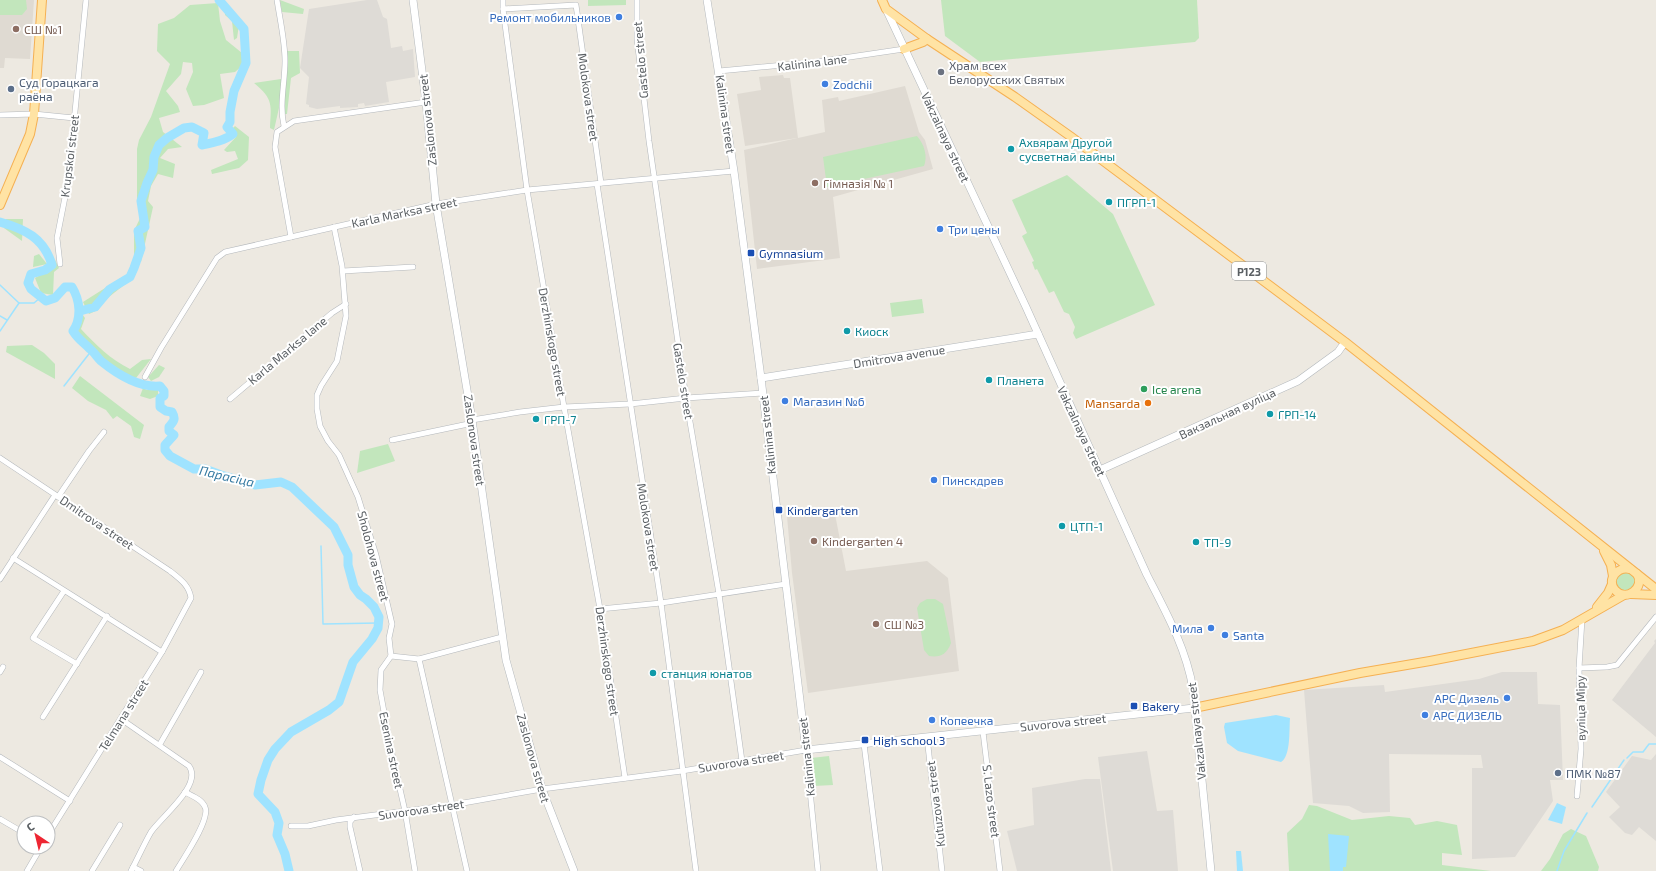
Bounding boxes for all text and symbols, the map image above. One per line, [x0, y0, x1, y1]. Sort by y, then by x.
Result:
place label: Ремонт мобильников [490, 10, 611, 24]
marker: Ремонт мобильников [614, 12, 624, 22]
street label: Gastelo street [630, 21, 650, 99]
place label: СШ №1 [24, 22, 62, 36]
marker: СШ №1 [11, 24, 21, 34]
street label: Kalinina lane [776, 51, 848, 73]
street label: Molokova street [576, 52, 602, 142]
place label: Храм всех Белорусских Святых [949, 58, 1065, 87]
marker: Храм всех Белорусских Святых [936, 67, 946, 77]
street label: Zaslonova street [415, 73, 439, 166]
street label: Kalinina street [714, 74, 739, 155]
place label: Суд Горацкага раёна [19, 75, 99, 103]
place label: Zodchii [833, 77, 872, 91]
marker: Zodchii [820, 79, 830, 89]
marker: Суд Горацкага раёна [6, 84, 16, 94]
street label: Vakzalnaya street [919, 90, 973, 185]
street label: Krupskoi street [57, 114, 81, 198]
place label: Ахвярам Другой сусветнай вайны [1019, 135, 1115, 164]
marker: Ахвярам Другой сусветнай вайны [1006, 144, 1016, 154]
place label: Гімназія № 1 [823, 176, 893, 190]
marker: Гімназія № 1 [810, 178, 820, 188]
street label: Karla Marksa street [350, 194, 458, 230]
place label: ПГРП-1 [1117, 195, 1156, 209]
marker: ПГРП-1 [1104, 197, 1114, 207]
place label: Три цены [948, 222, 1000, 236]
marker: Три цены [935, 224, 945, 234]
place label: Gymnasium [759, 246, 823, 260]
marker: Gymnasium [746, 248, 756, 258]
road number: Р123 [1232, 262, 1266, 280]
street label: Derzhinskogo street [537, 287, 570, 398]
street label: Karla Marksa lane [245, 313, 329, 387]
place label: Киоск [855, 324, 889, 338]
marker: Киоск [842, 326, 852, 336]
street label: Gastelo street [671, 342, 697, 421]
street label: Dmitrova avenue [852, 342, 946, 370]
place label: Планета [997, 373, 1044, 387]
marker: Планета [984, 375, 994, 385]
place label: Ice arena [1152, 382, 1201, 396]
street label: Vakzalnaya street [1055, 384, 1109, 479]
marker: Ice arena [1139, 384, 1149, 394]
street label: Вакзальная вуліца [1177, 384, 1278, 442]
street label: Zaslonova street [462, 394, 488, 487]
street label: Kalinina street [756, 394, 778, 475]
place label: Магазин №6 [793, 394, 865, 408]
marker: Магазин №6 [780, 396, 790, 406]
place label: Mansarda [1085, 396, 1140, 410]
marker: Mansarda [1143, 398, 1153, 408]
place label: ГРП-14 [1278, 407, 1316, 421]
marker: ГРП-14 [1265, 409, 1275, 419]
place label: ГРП-7 [544, 412, 576, 426]
marker: ГРП-7 [531, 414, 541, 424]
water label: Парасіца [198, 462, 256, 490]
place label: Пинскдрев [942, 473, 1004, 487]
marker: Пинскдрев [929, 475, 939, 485]
street label: Molokova street [635, 482, 663, 572]
street label: Dmitrova street [58, 492, 137, 552]
place label: Kindergarten [787, 503, 858, 517]
marker: Kindergarten [774, 505, 784, 515]
street label: Sholohova street [355, 509, 393, 603]
place label: ЦТП-1 [1070, 519, 1103, 533]
marker: ЦТП-1 [1057, 521, 1067, 531]
place label: Kindergarten 4 [822, 534, 903, 548]
place label: ТП-9 [1204, 535, 1231, 549]
marker: Kindergarten 4 [809, 536, 819, 546]
marker: ТП-9 [1191, 537, 1201, 547]
street label: Derzhinskogo street [593, 606, 623, 717]
place label: СШ №3 [884, 617, 924, 631]
marker: СШ №3 [871, 619, 881, 629]
place label: Мила [1172, 621, 1203, 635]
marker: Мила [1206, 623, 1216, 633]
place label: Santa [1233, 628, 1264, 642]
marker: Santa [1220, 630, 1230, 640]
place label: станция юнатов [661, 666, 752, 680]
marker: станция юнатов [648, 668, 658, 678]
street label: вуліца Міру [1572, 674, 1589, 741]
street label: Telmana street [95, 676, 151, 753]
street label: Vakzalnaya street [1184, 681, 1208, 780]
place label: АРС Дизель [1434, 691, 1499, 705]
marker: АРС Дизель [1502, 693, 1512, 703]
place label: Bakery [1142, 699, 1180, 713]
marker: Bakery [1129, 701, 1139, 711]
place label: АРС ДИЗЕЛЬ [1433, 708, 1502, 722]
street label: Esenina street [377, 710, 407, 790]
street label: Suvorova street [1019, 710, 1107, 733]
marker: АРС ДИЗЕЛЬ [1420, 710, 1430, 720]
street label: Zaslonova street [515, 712, 554, 805]
place label: Копеечка [940, 713, 993, 727]
marker: Копеечка [927, 715, 937, 725]
street label: Kalinina street [795, 716, 817, 797]
place label: High school 3 [873, 733, 946, 747]
marker: High school 3 [860, 735, 870, 745]
street label: Suvorova street [697, 747, 785, 775]
street label: Kutuzova street [923, 760, 947, 848]
street label: S. Lazo street [981, 764, 1003, 839]
place label: ПМК №87 [1566, 766, 1621, 780]
marker: ПМК №87 [1553, 768, 1563, 778]
street label: Suvorova street [377, 796, 465, 822]
north arrow [16, 815, 56, 855]
text: С [24, 819, 37, 834]

